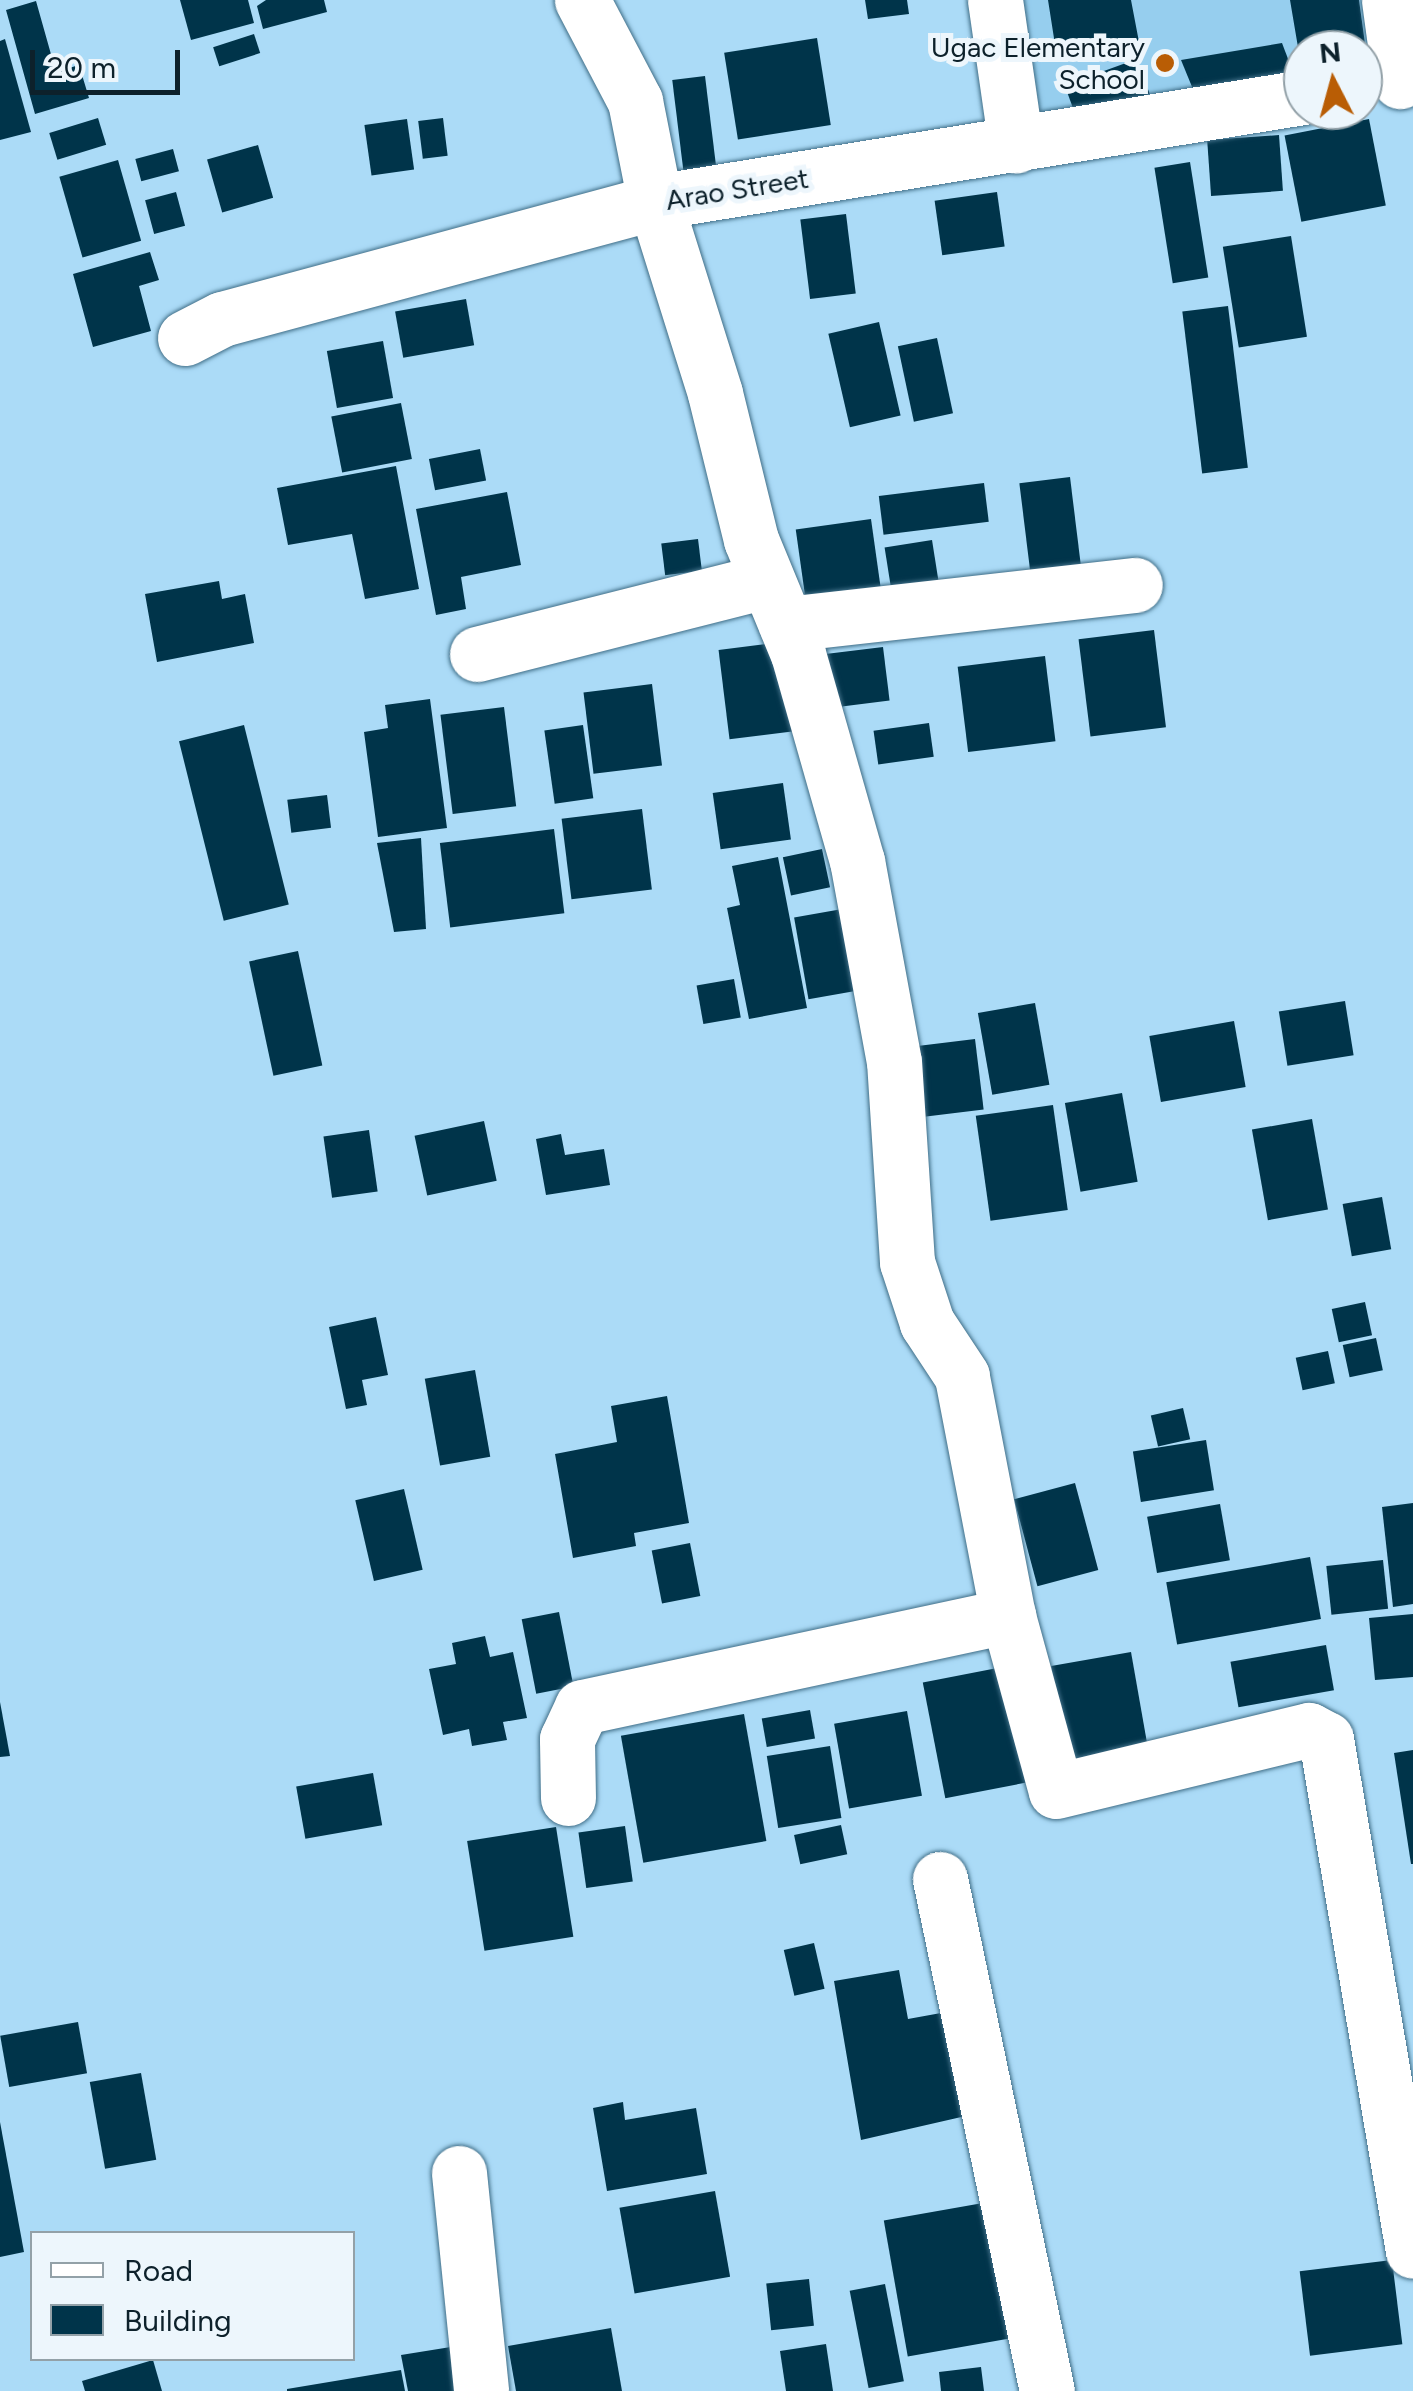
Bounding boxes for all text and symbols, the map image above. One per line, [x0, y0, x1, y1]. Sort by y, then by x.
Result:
scale bar [35, 30, 185, 92]
place label: Ugac Elementary School [931, 30, 1145, 96]
north arrow [1283, 30, 1383, 130]
text: N [1318, 34, 1343, 70]
text: 20 m [47, 49, 116, 86]
marker: Ugac Elementary School [1154, 52, 1176, 74]
street label: Arao Street [663, 161, 811, 217]
legend [30, 2231, 355, 2361]
text: Road [124, 2252, 193, 2289]
text: Building [124, 2302, 232, 2339]

